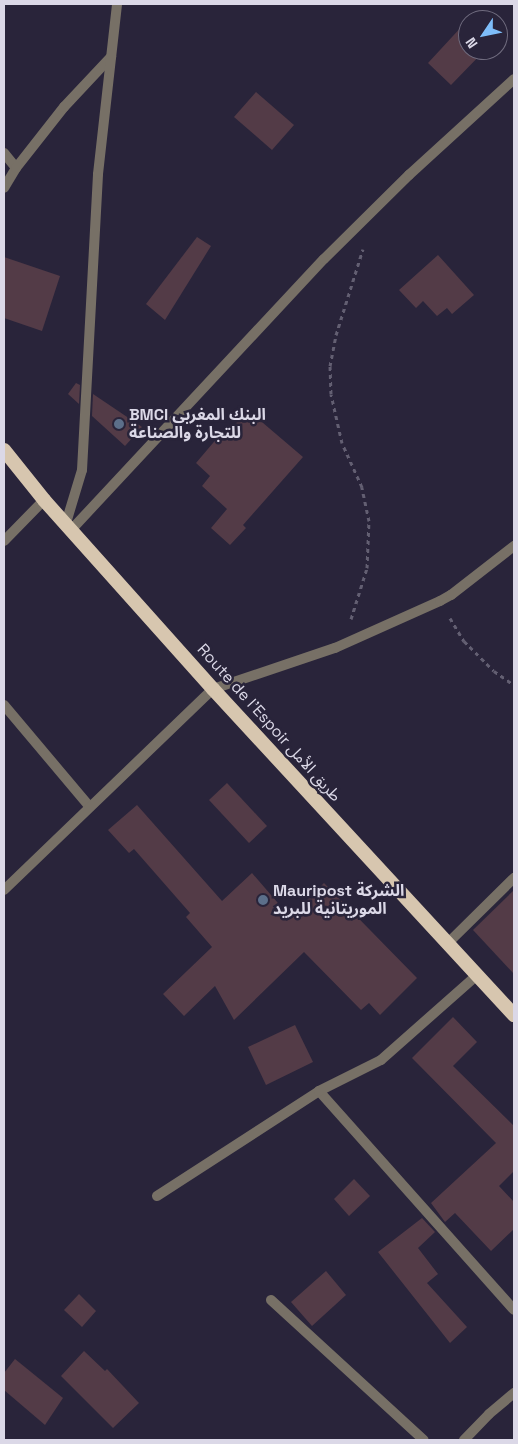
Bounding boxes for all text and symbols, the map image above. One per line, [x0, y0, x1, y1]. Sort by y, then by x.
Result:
north arrow [458, 10, 508, 60]
text: N [461, 34, 481, 52]
place label: BMCI البنك المغربي للتجارة والصناعة [129, 405, 266, 443]
marker: BMCI البنك المغربي للتجارة والصناعة [113, 418, 125, 430]
street label: Route de l’Espoir طريق الأمل [193, 640, 345, 806]
place label: Mauripost الشركة الموريتانية للبريد [273, 881, 404, 919]
marker: Mauripost الشركة الموريتانية للبريد [257, 894, 269, 906]

